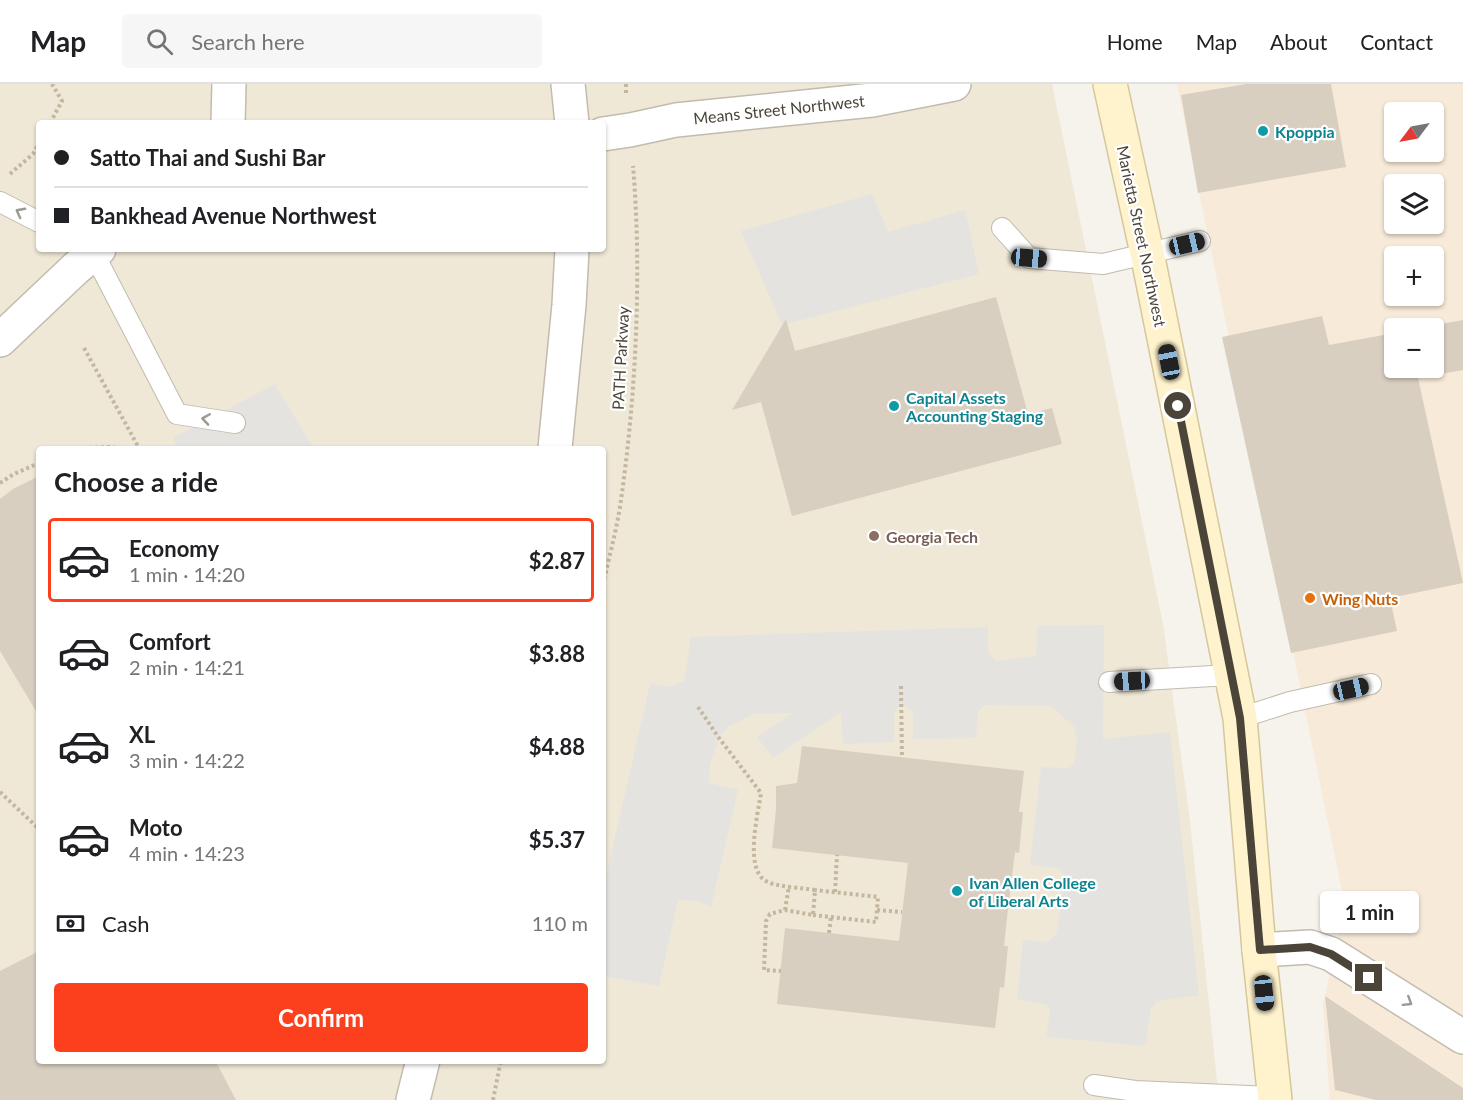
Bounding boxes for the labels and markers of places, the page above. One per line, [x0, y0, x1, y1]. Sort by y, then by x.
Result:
place label: Kpoppia [1275, 122, 1335, 141]
marker: Kpoppia [1256, 124, 1270, 138]
place label: Capital Assets Accounting Staging [905, 388, 1044, 425]
marker: Capital Assets Accounting Staging [887, 399, 901, 413]
place label: Georgia Tech [886, 527, 978, 546]
marker: Georgia Tech [867, 529, 881, 543]
place label: Wing Nuts [1322, 589, 1398, 608]
marker: Wing Nuts [1303, 591, 1317, 605]
place label: Ivan Allen College of Liberal Arts [969, 873, 1096, 910]
marker: Ivan Allen College of Liberal Arts [950, 884, 964, 898]

